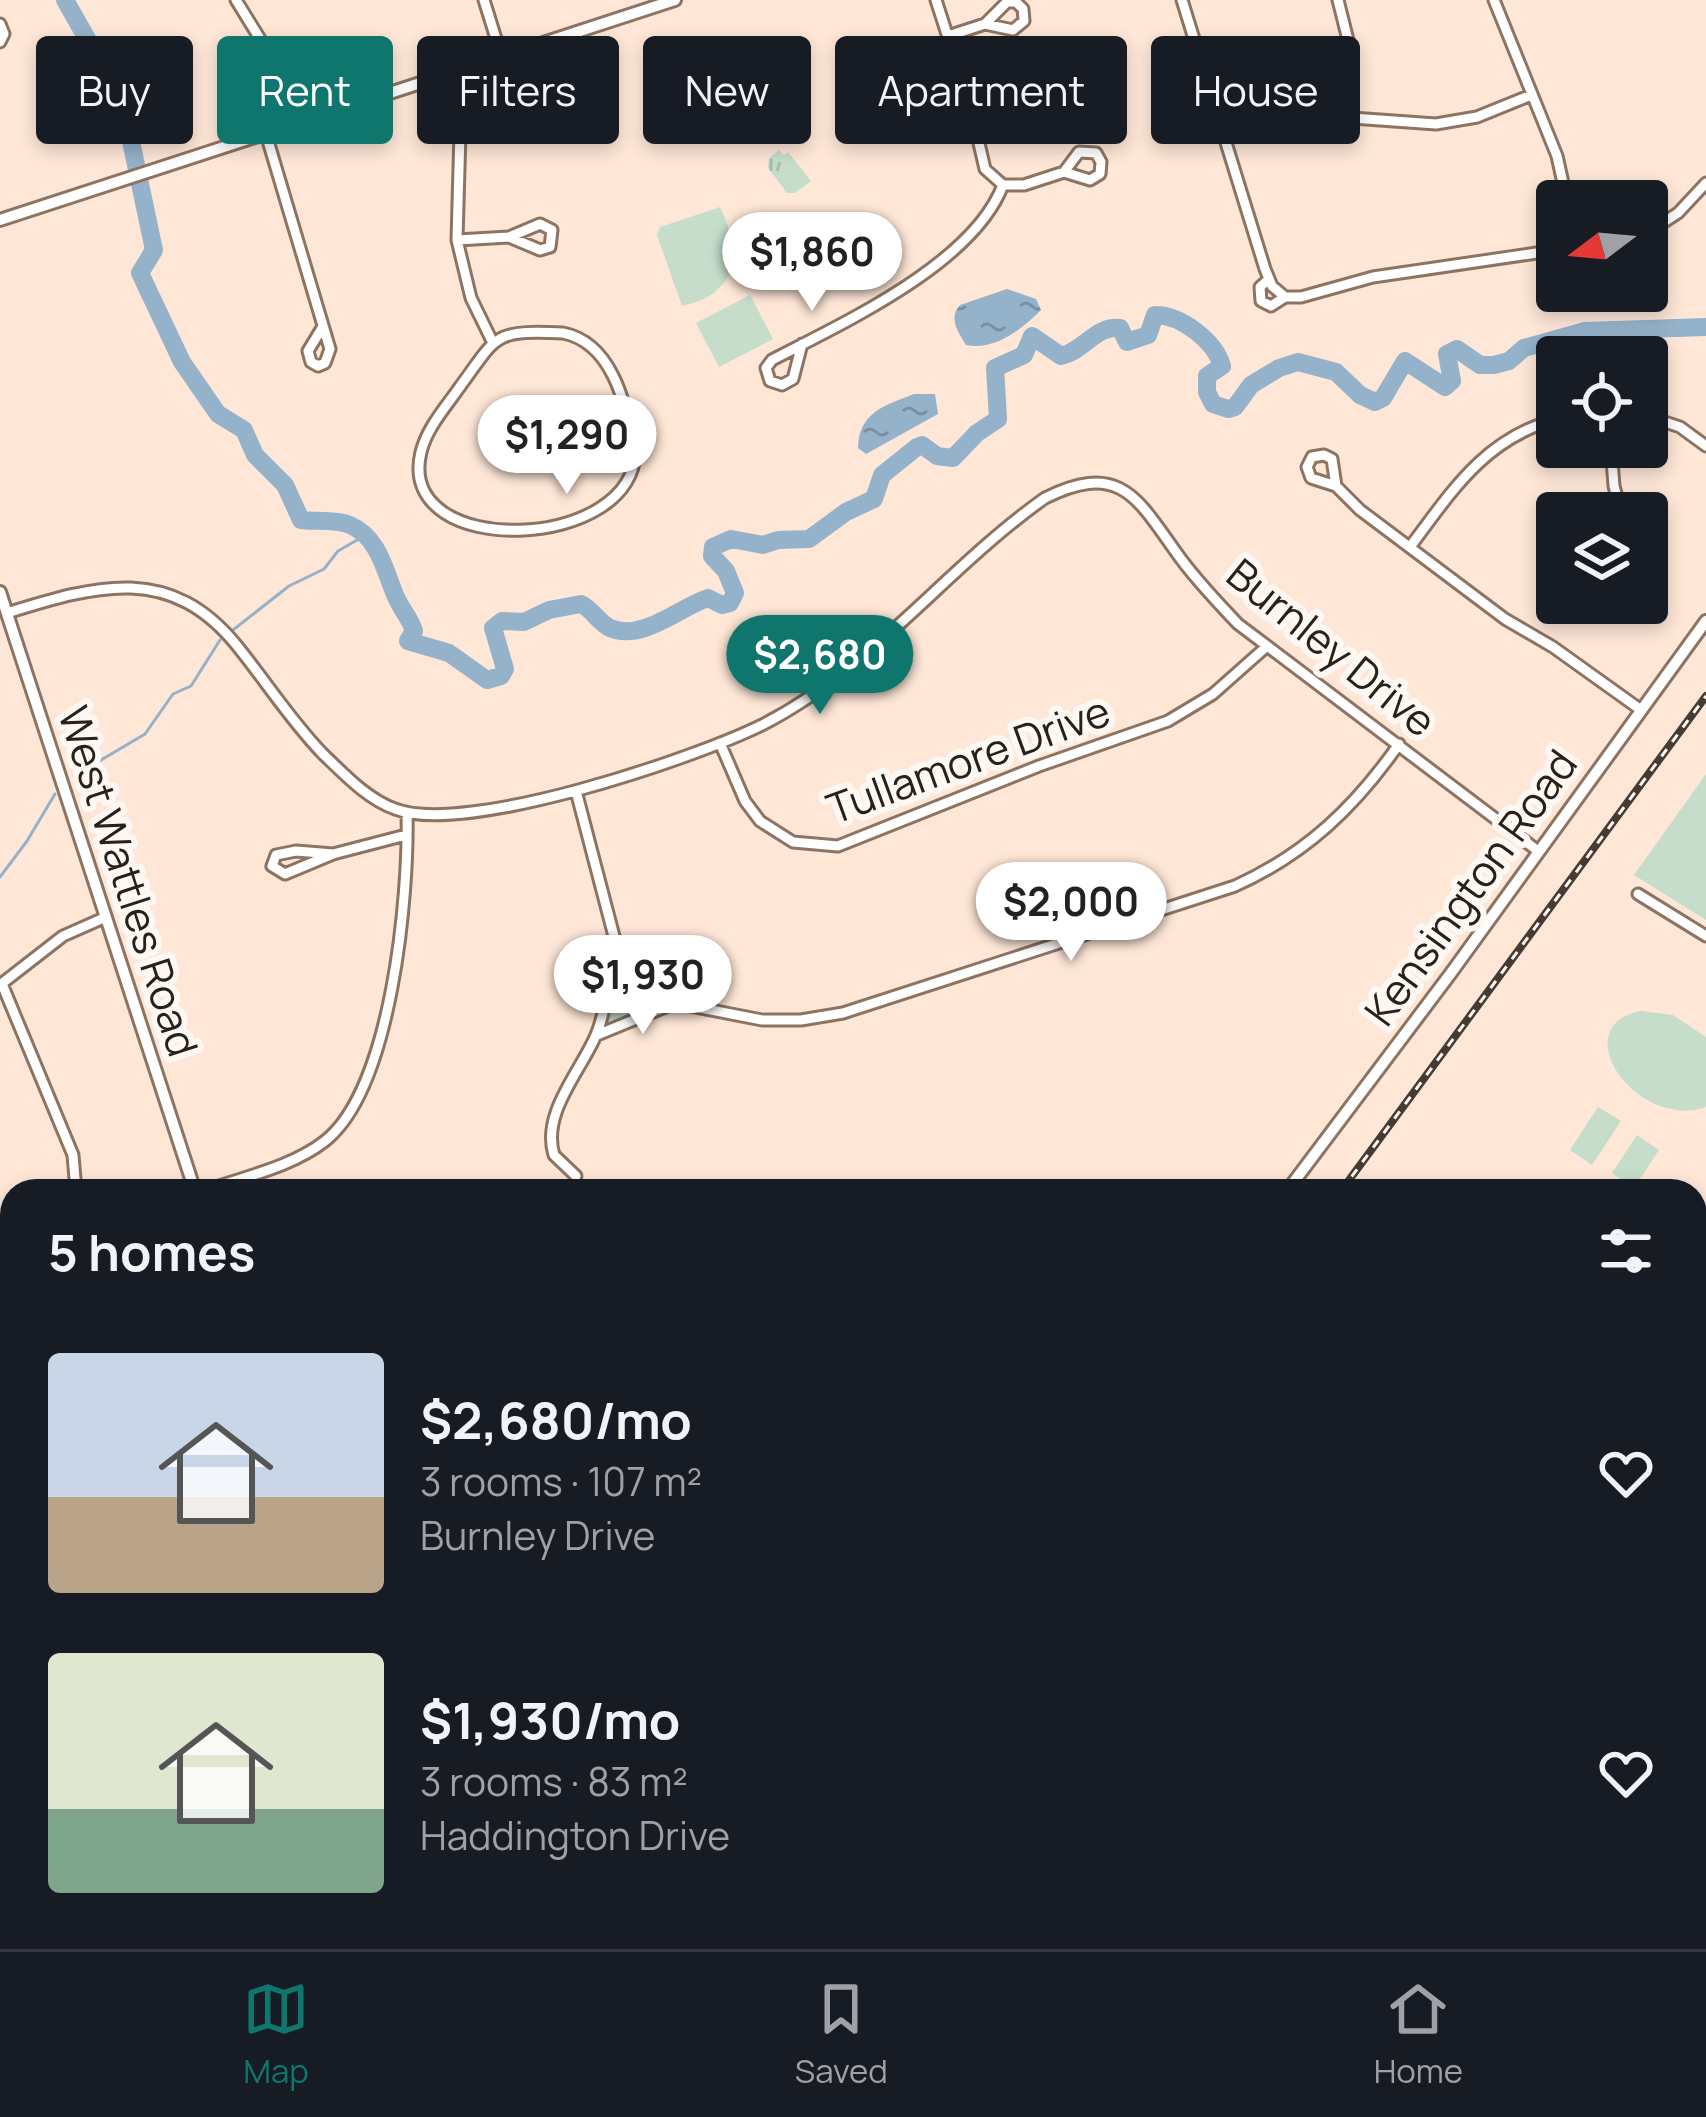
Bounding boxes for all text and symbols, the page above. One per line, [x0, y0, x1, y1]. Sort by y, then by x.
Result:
chip: Buy [36, 36, 193, 144]
chip: Rent [217, 36, 393, 144]
chip: Filters [417, 36, 619, 144]
chip: New [643, 36, 811, 144]
chip: Apartment [835, 36, 1127, 144]
chip: House [1151, 36, 1360, 144]
north arrow [1536, 180, 1668, 312]
map controls [1536, 180, 1668, 624]
pin: $1,860 [714, 212, 910, 314]
text: $1,860 [749, 224, 875, 278]
button: locate [1536, 336, 1668, 468]
pin: $1,290 [469, 395, 665, 497]
text: $1,290 [505, 407, 629, 461]
button: layers [1536, 492, 1668, 624]
street label: Burnley Drive [1215, 545, 1449, 749]
pin: $2,680 [722, 615, 918, 717]
text: $2,680 [753, 627, 887, 681]
street label: Tullamore Drive [819, 681, 1117, 837]
street label: West Wattles Road [45, 699, 213, 1063]
street label: Kensington Road [1350, 737, 1590, 1037]
pin: $2,000 [973, 862, 1169, 964]
text: $2,000 [1003, 874, 1139, 928]
pin: $1,930 [545, 935, 741, 1037]
text: $1,930 [581, 947, 705, 1001]
text: 5 homes [48, 1217, 255, 1286]
icon: filters [1593, 1218, 1659, 1284]
text: $2,680/mo [420, 1385, 692, 1454]
icon: home [144, 1401, 288, 1545]
icon: heart [1593, 1440, 1659, 1506]
text: 3 rooms · 107 m² [420, 1454, 702, 1508]
text: Burnley Drive [420, 1508, 655, 1562]
text: $1,930/mo [420, 1685, 680, 1754]
icon: home [144, 1701, 288, 1845]
icon: heart [1593, 1740, 1659, 1806]
text: 3 rooms · 83 m² [420, 1754, 688, 1808]
text: Haddington Drive [420, 1808, 730, 1862]
tab: Map [243, 1976, 309, 2093]
tab: Saved [795, 1976, 888, 2093]
tab: Home [1374, 1976, 1463, 2093]

